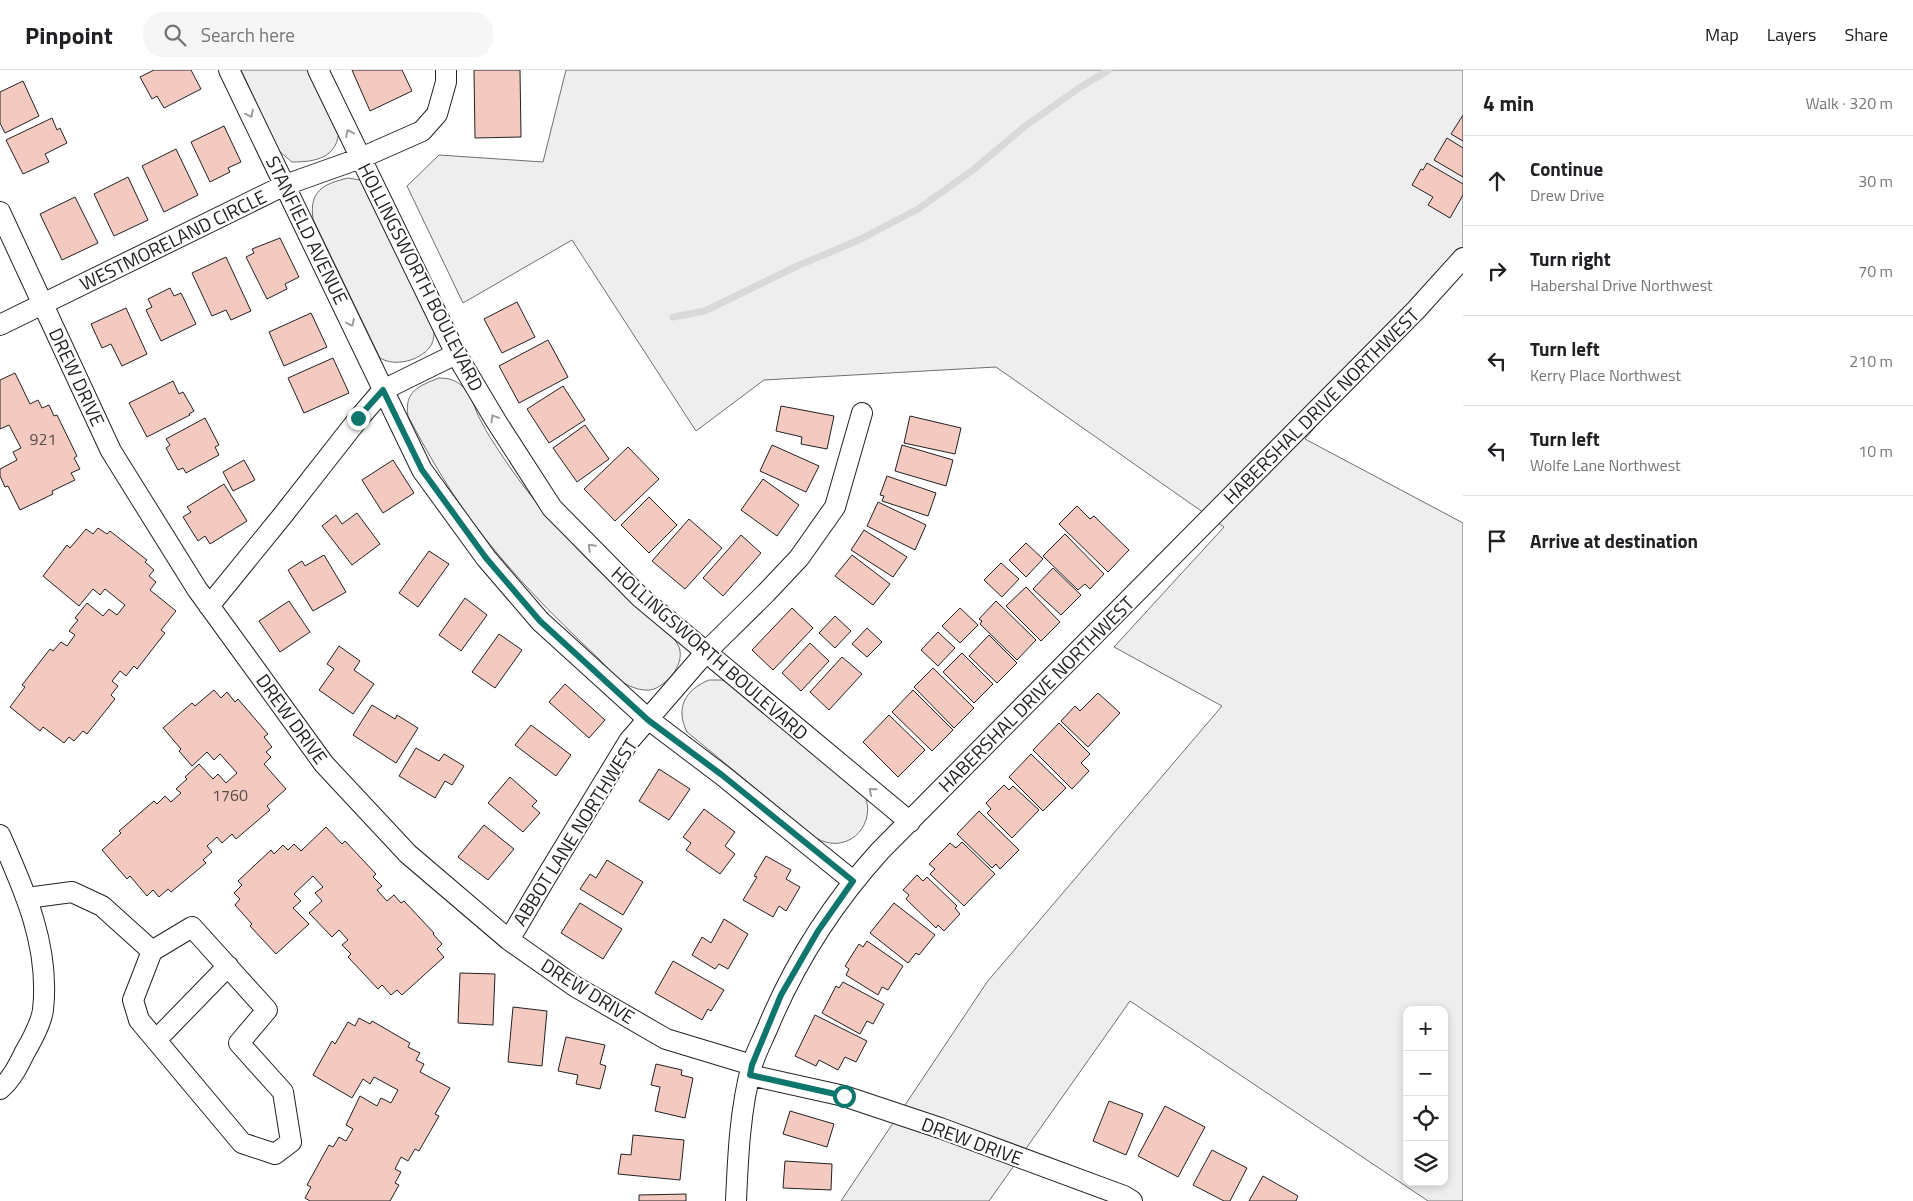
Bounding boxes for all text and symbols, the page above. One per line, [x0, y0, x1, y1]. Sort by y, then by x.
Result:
search box [143, 12, 493, 57]
text: Pinpoint [25, 17, 113, 53]
text: Search here [201, 20, 295, 49]
icon: search [161, 21, 189, 49]
text: Map [1705, 21, 1739, 48]
text: Layers [1767, 21, 1816, 48]
text: Share [1844, 21, 1888, 48]
text: 4 min [1483, 87, 1534, 119]
text: Walk · 320 m [1805, 91, 1893, 115]
one-way arrow [244, 109, 254, 118]
one-way arrow [344, 129, 355, 138]
street label: STANFIELD AVENUE [259, 151, 356, 309]
text: Continue [1530, 154, 1603, 183]
street label: HOLLINGSWORTH BOULEVARD [351, 158, 492, 396]
icon: ahead [1483, 167, 1511, 195]
text: 30 m [1858, 169, 1893, 193]
street label: WESTMORELAND CIRCLE [74, 182, 271, 297]
text: Drew Drive [1530, 183, 1604, 207]
text: Turn right [1530, 244, 1611, 273]
icon: right [1483, 257, 1511, 285]
text: 70 m [1858, 259, 1893, 283]
text: Habershal Drive Northwest [1530, 273, 1713, 297]
street label: HABERSHAL DRIVE NORTHWEST [1216, 301, 1425, 510]
one-way arrow [345, 318, 355, 327]
street label: DREW DRIVE [42, 323, 113, 431]
text: Turn left [1530, 334, 1600, 363]
icon: left [1483, 347, 1511, 375]
text: 210 m [1849, 349, 1893, 373]
text: Kerry Place Northwest [1530, 363, 1681, 387]
route end [347, 407, 370, 430]
one-way arrow [491, 414, 501, 423]
text: Turn left [1530, 424, 1600, 453]
house number: 921 [30, 427, 56, 451]
icon: left [1483, 437, 1511, 465]
text: 10 m [1858, 439, 1893, 463]
text: Wolfe Lane Northwest [1530, 453, 1681, 477]
text: Arrive at destination [1530, 526, 1698, 555]
icon: arrive [1483, 527, 1511, 555]
one-way arrow [588, 544, 597, 553]
street label: HOLLINGSWORTH BOULEVARD [605, 559, 815, 747]
street label: HABERSHAL DRIVE NORTHWEST [931, 589, 1140, 798]
street label: DREW DRIVE [250, 667, 335, 770]
street label: ABBOT LANE NORTHWEST [505, 732, 644, 931]
house number: 1760 [212, 783, 248, 807]
one-way arrow [869, 788, 878, 797]
street label: DREW DRIVE [536, 950, 641, 1031]
map controls [1403, 1006, 1448, 1186]
button: + [1403, 1006, 1448, 1051]
button: − [1403, 1051, 1448, 1096]
route start [833, 1085, 856, 1108]
button: locate [1403, 1096, 1448, 1141]
street label: DREW DRIVE [918, 1109, 1027, 1172]
button: layers [1403, 1141, 1448, 1186]

